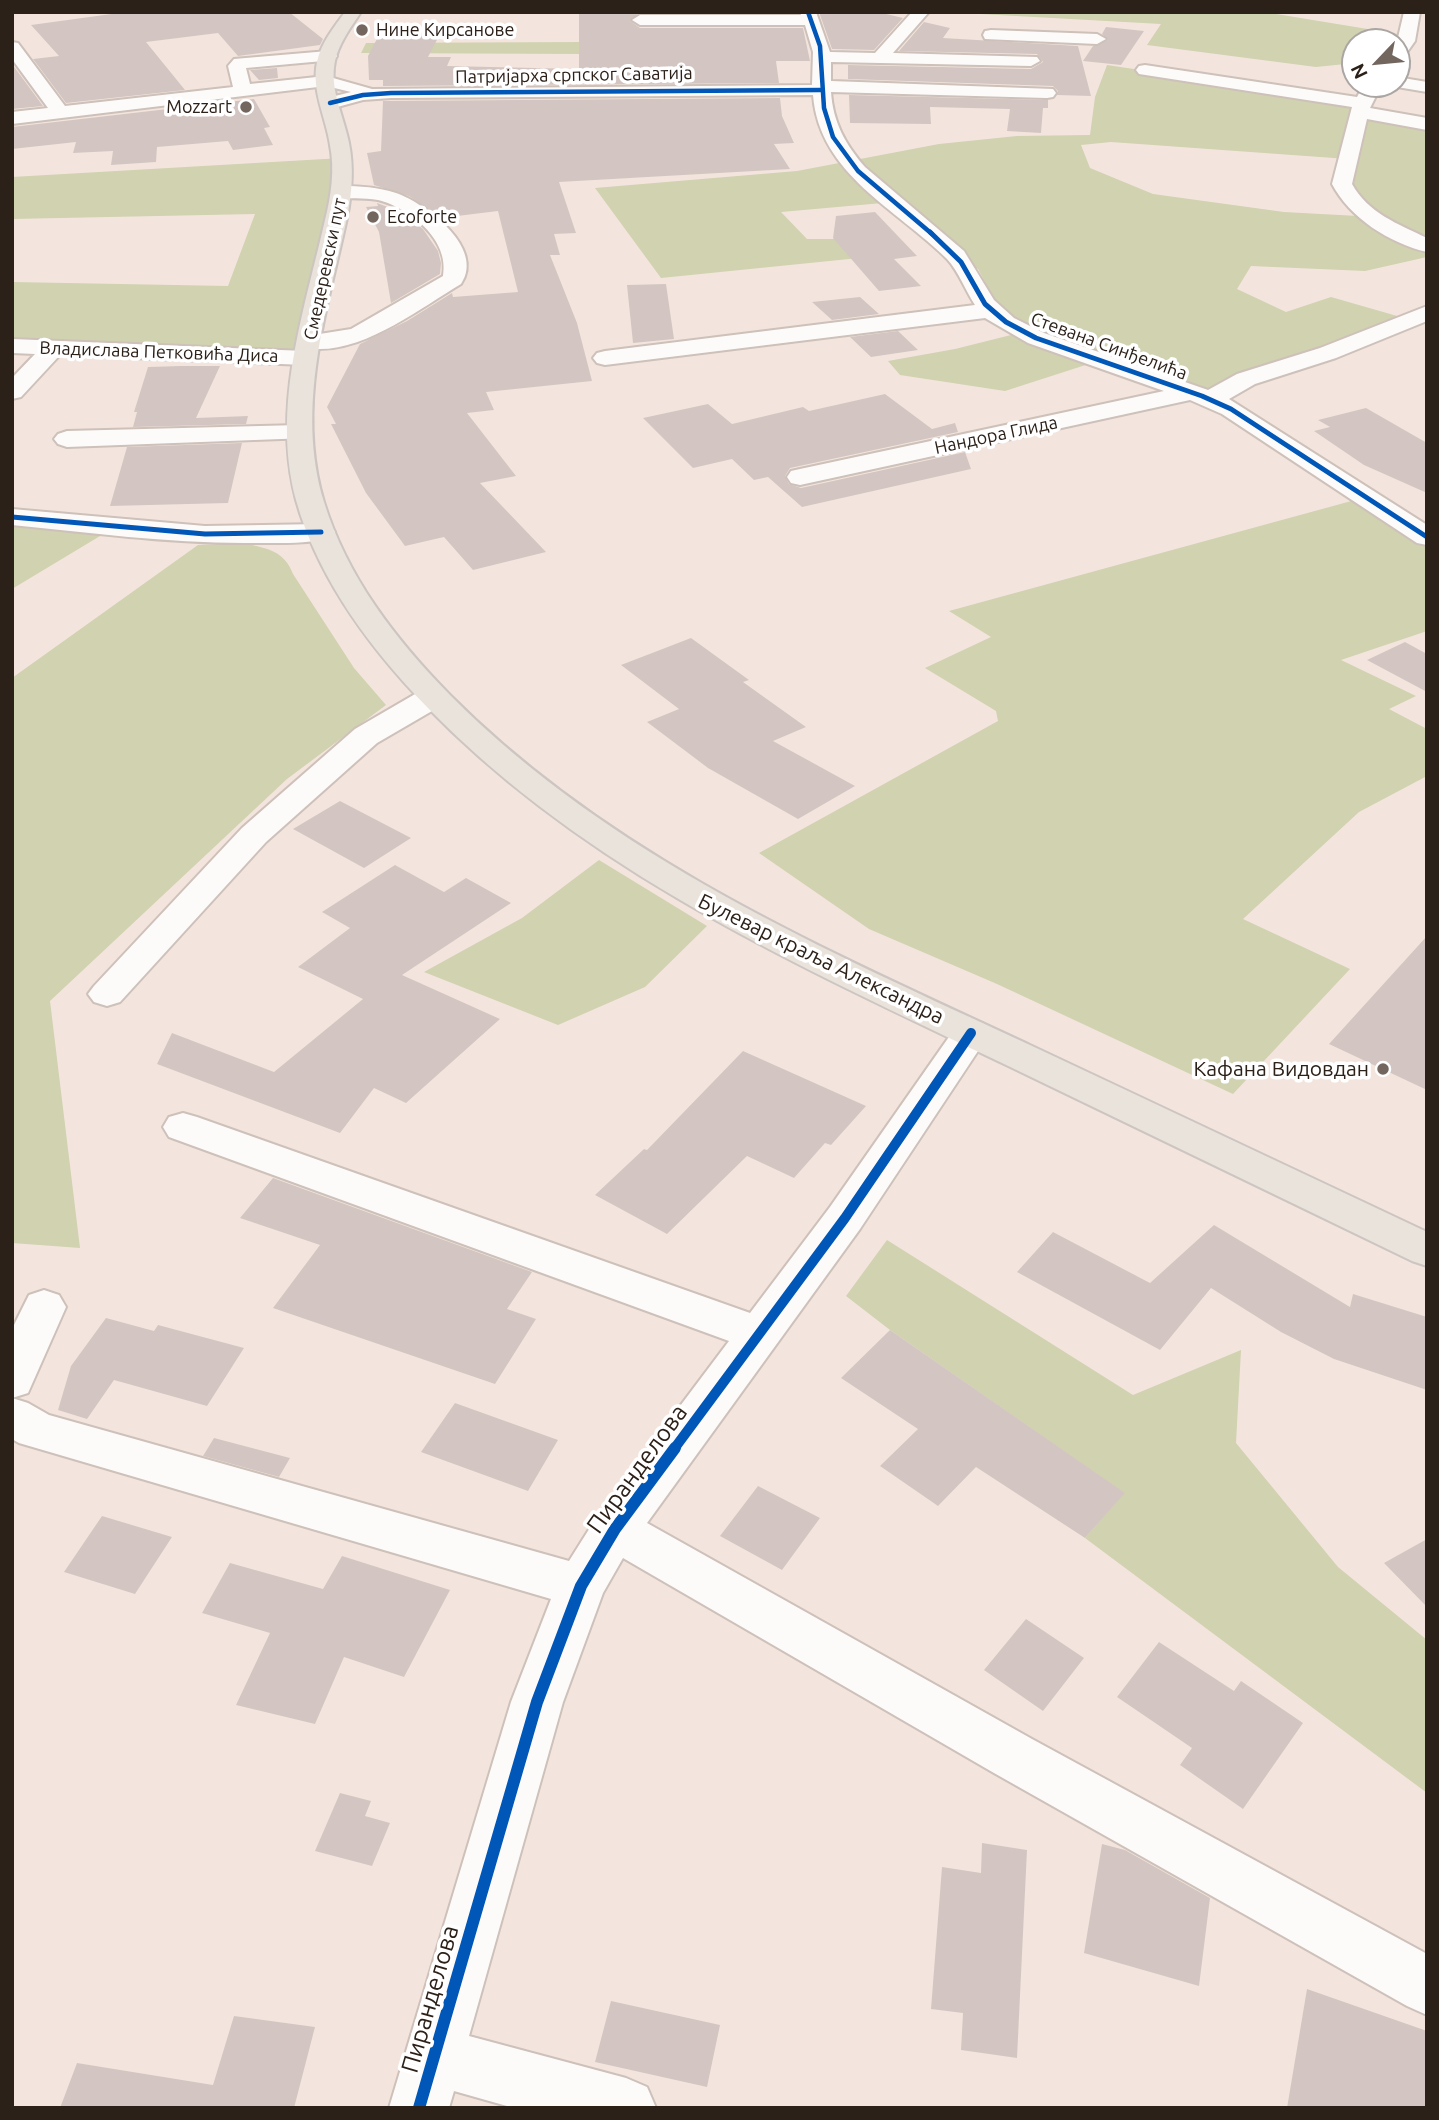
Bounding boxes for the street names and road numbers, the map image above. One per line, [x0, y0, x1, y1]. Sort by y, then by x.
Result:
street label: Патријарха српског Саватија [455, 62, 693, 88]
street label: Смедеревски пут [299, 196, 351, 342]
street label: Стевана Синђелића [1028, 308, 1190, 384]
street label: Владислава Петковића Диса [39, 337, 279, 367]
street label: Нандора Глида [932, 411, 1060, 459]
street label: Булевар краља Александра [694, 888, 948, 1030]
street label: Пиранделова [581, 1399, 693, 1539]
street label: Пиранделова [395, 1922, 465, 2076]

